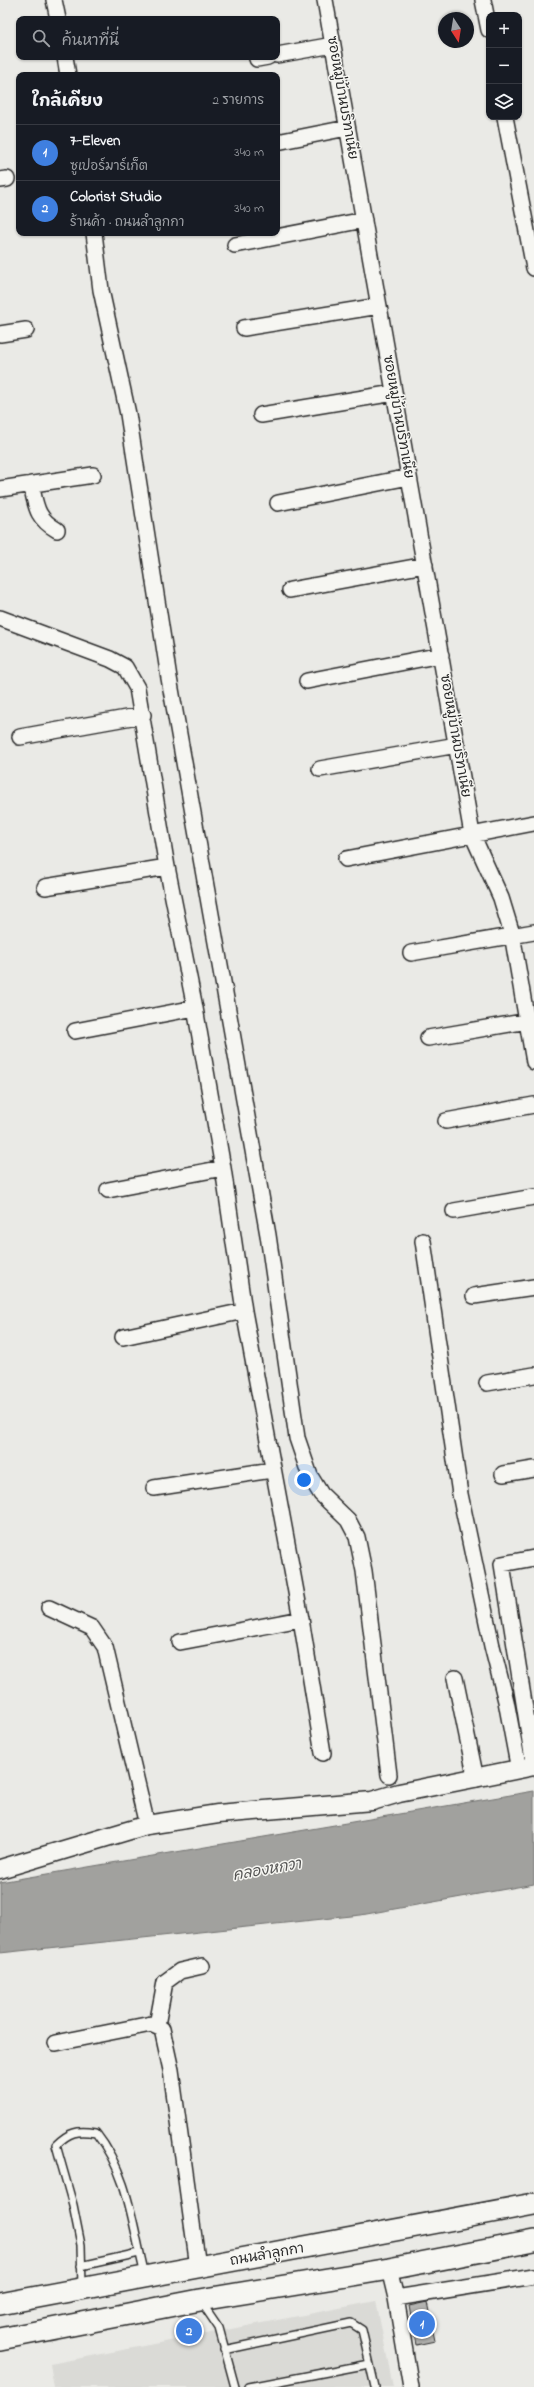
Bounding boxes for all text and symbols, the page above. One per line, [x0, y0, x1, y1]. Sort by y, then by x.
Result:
north arrow [438, 12, 474, 48]
map controls [486, 12, 522, 120]
button: + [486, 12, 522, 48]
search box [16, 16, 280, 60]
icon: search [30, 27, 52, 49]
text: ค้นหาที่นี่ [62, 30, 119, 52]
street label: ซอยหมู่บ้านบริทาเนีย [321, 35, 363, 161]
button: − [486, 48, 522, 84]
button: layers [486, 84, 522, 120]
text: ใกล้เคียง [32, 89, 103, 114]
text: 2 รายการ [213, 91, 264, 110]
text: 7-Eleven [70, 130, 121, 152]
text: 1 [43, 143, 47, 162]
text: 340 m [234, 143, 264, 162]
text: ซูเปอร์มาร์เก็ต [70, 157, 148, 176]
text: Colorist Studio [70, 186, 162, 208]
text: 2 [42, 199, 48, 218]
text: 340 m [234, 199, 264, 218]
text: ร้านค้า · ถนนลำลูกกา [70, 213, 184, 232]
street label: ซอยหมู่บ้านบริทาเนีย [377, 354, 419, 480]
street label: ซอยหมู่บ้านบริทาเนีย [434, 673, 476, 799]
your location [294, 1470, 314, 1490]
water label: คลองหกวา [231, 1853, 304, 1887]
street label: ถนนลำลูกกา [228, 2238, 306, 2272]
pin: 1 [409, 2309, 435, 2339]
pin: 2 [176, 2316, 202, 2346]

